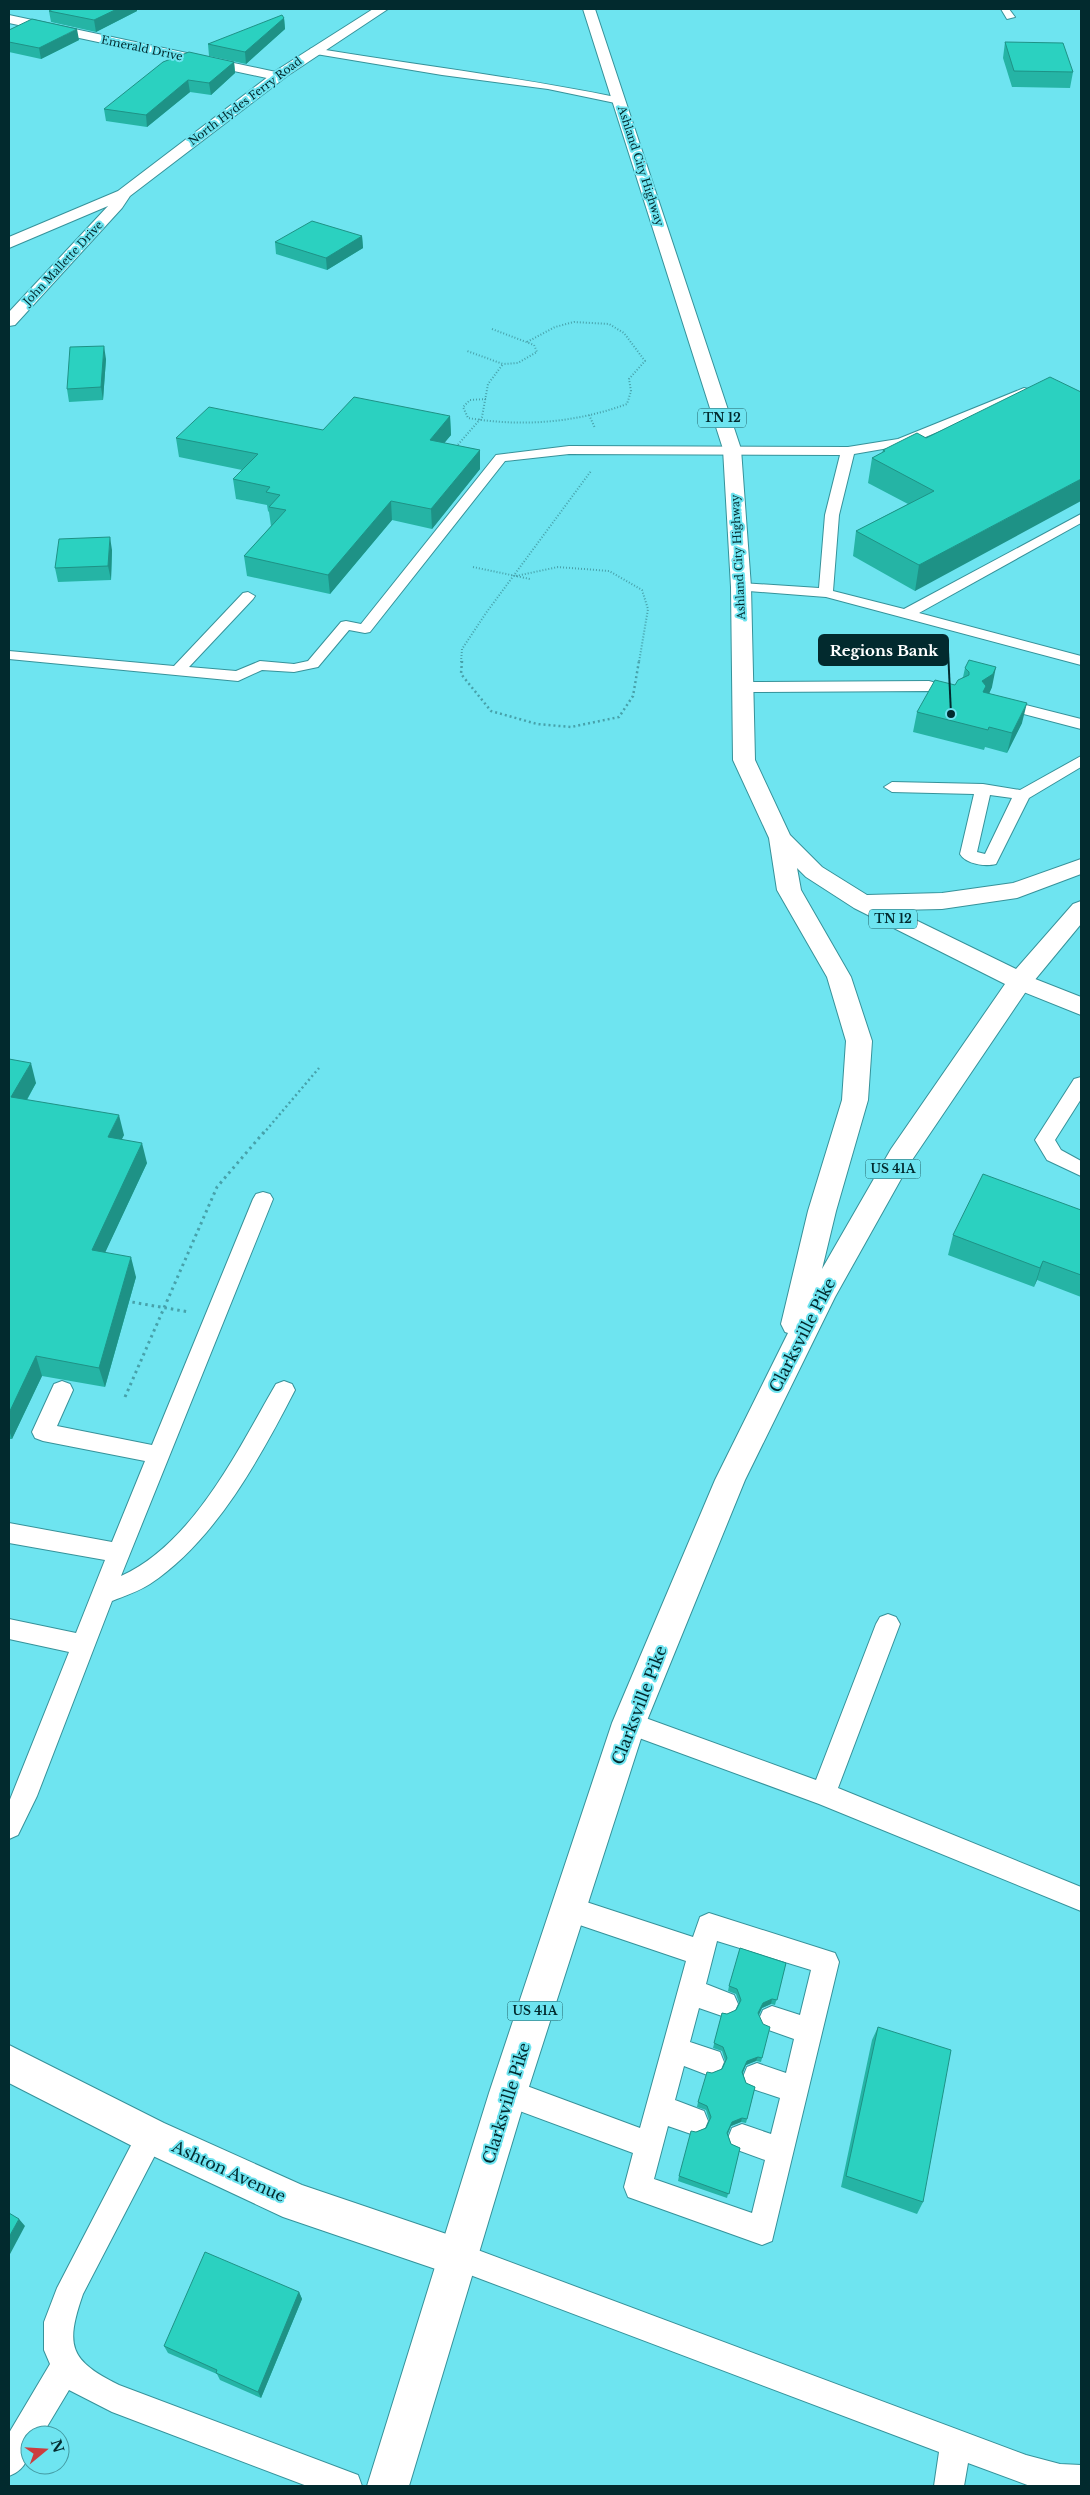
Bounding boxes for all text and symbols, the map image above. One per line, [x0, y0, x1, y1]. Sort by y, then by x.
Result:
street label: Emerald Drive [100, 33, 184, 63]
street label: North Hydes Ferry Road [186, 53, 305, 148]
street label: Ashland City Highway [615, 103, 667, 228]
street label: John Mallette Drive [19, 218, 106, 310]
road number: TN 12 [698, 408, 746, 428]
street label: Ashland City Highway [728, 494, 748, 621]
callout: Regions Bank [819, 635, 948, 665]
text: Regions Bank [830, 641, 939, 660]
road number: TN 12 [869, 910, 917, 929]
road number: US 41A [866, 1160, 920, 1178]
street label: Clarksville Pike [765, 1274, 839, 1396]
street label: Clarksville Pike [607, 1643, 671, 1767]
road number: US 41A [508, 2002, 562, 2020]
street label: Clarksville Pike [478, 2040, 534, 2166]
street label: Ashton Avenue [168, 2136, 289, 2206]
north arrow [20, 2425, 70, 2475]
text: N [47, 2437, 68, 2455]

